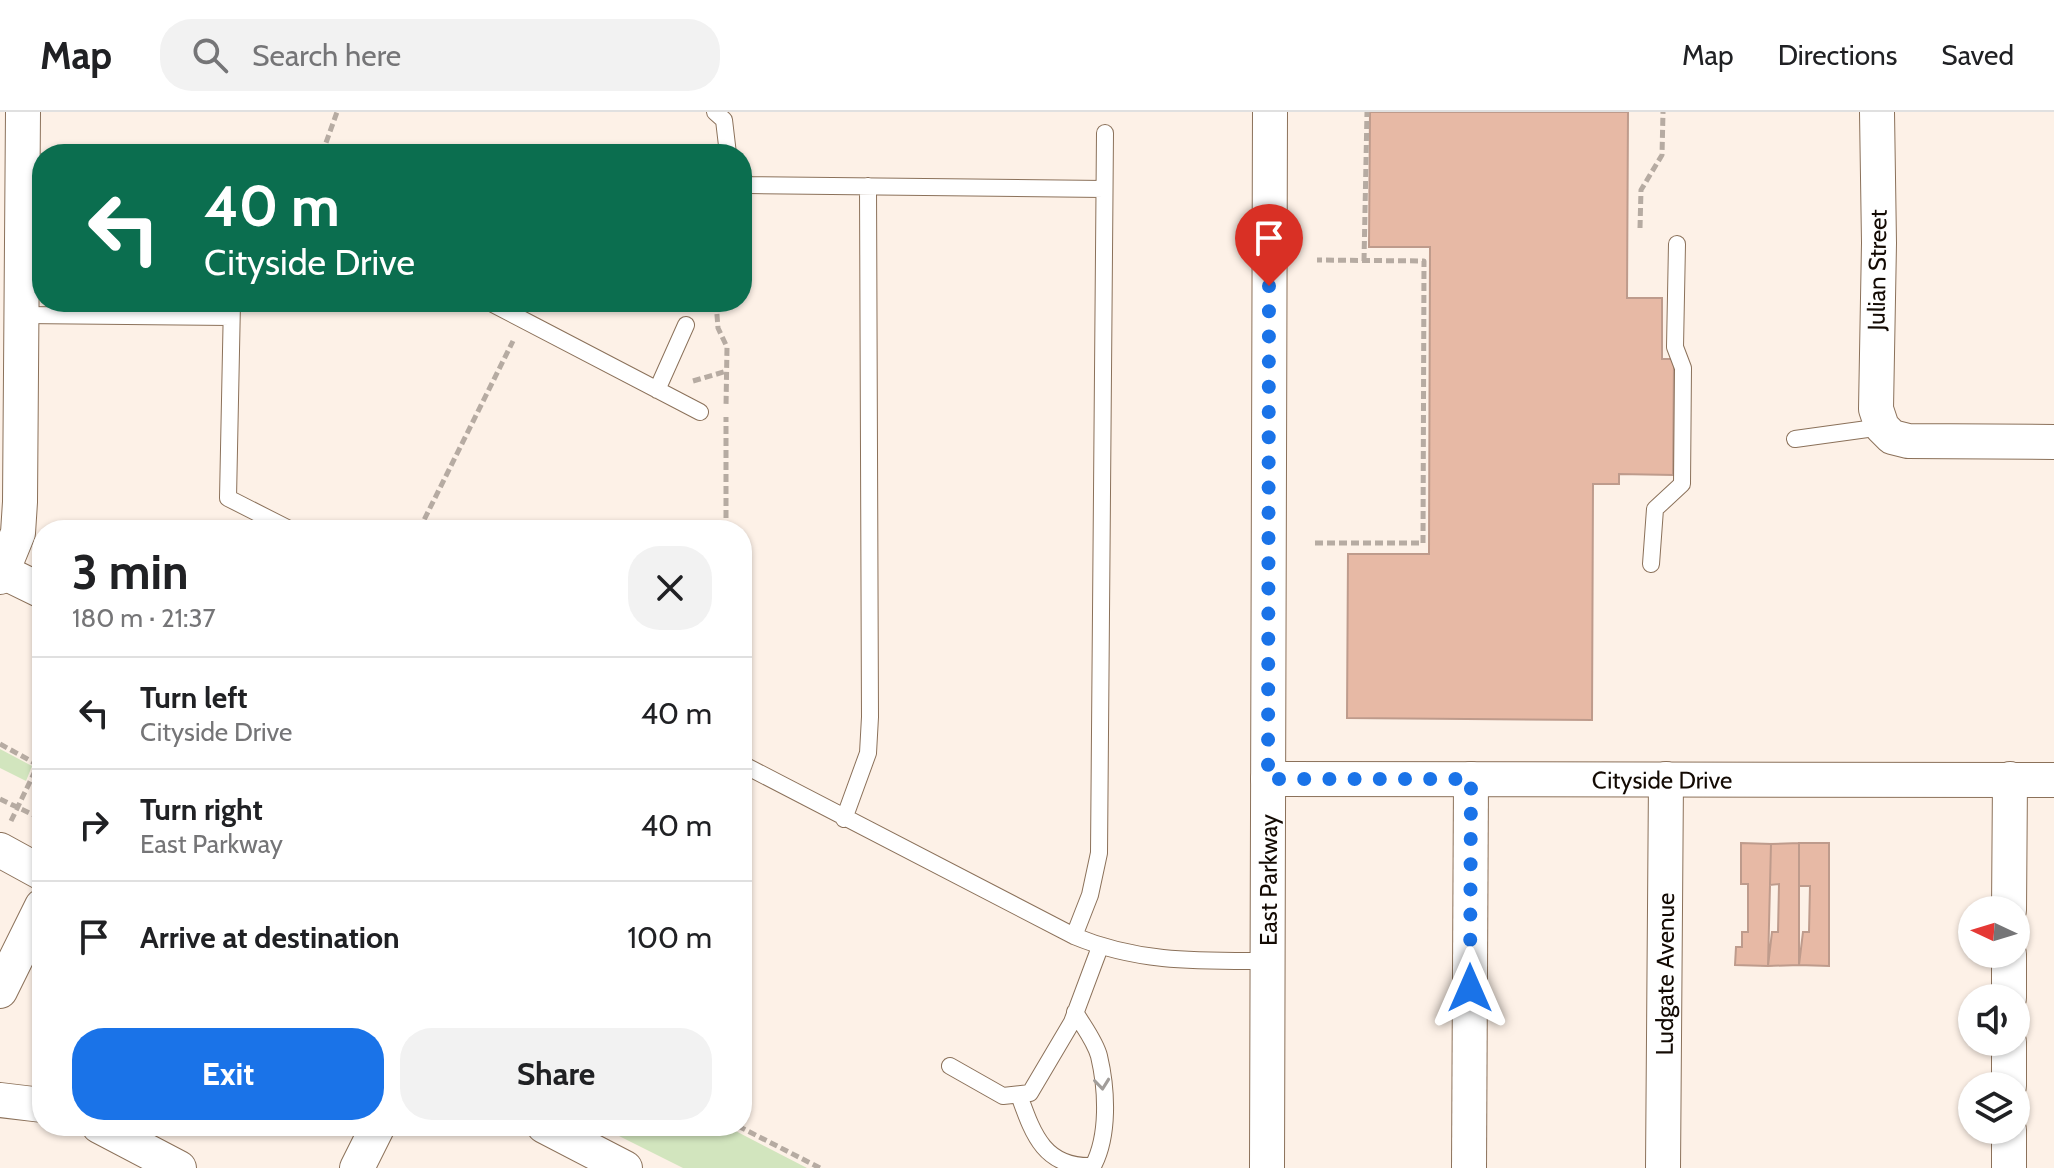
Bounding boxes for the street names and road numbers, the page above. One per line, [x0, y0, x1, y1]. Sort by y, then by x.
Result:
street label: Julian Street [1861, 209, 1893, 332]
street label: Cityside Drive [1592, 765, 1732, 794]
street label: East Parkway [1253, 814, 1283, 946]
street label: Ludgate Avenue [1649, 892, 1680, 1056]

